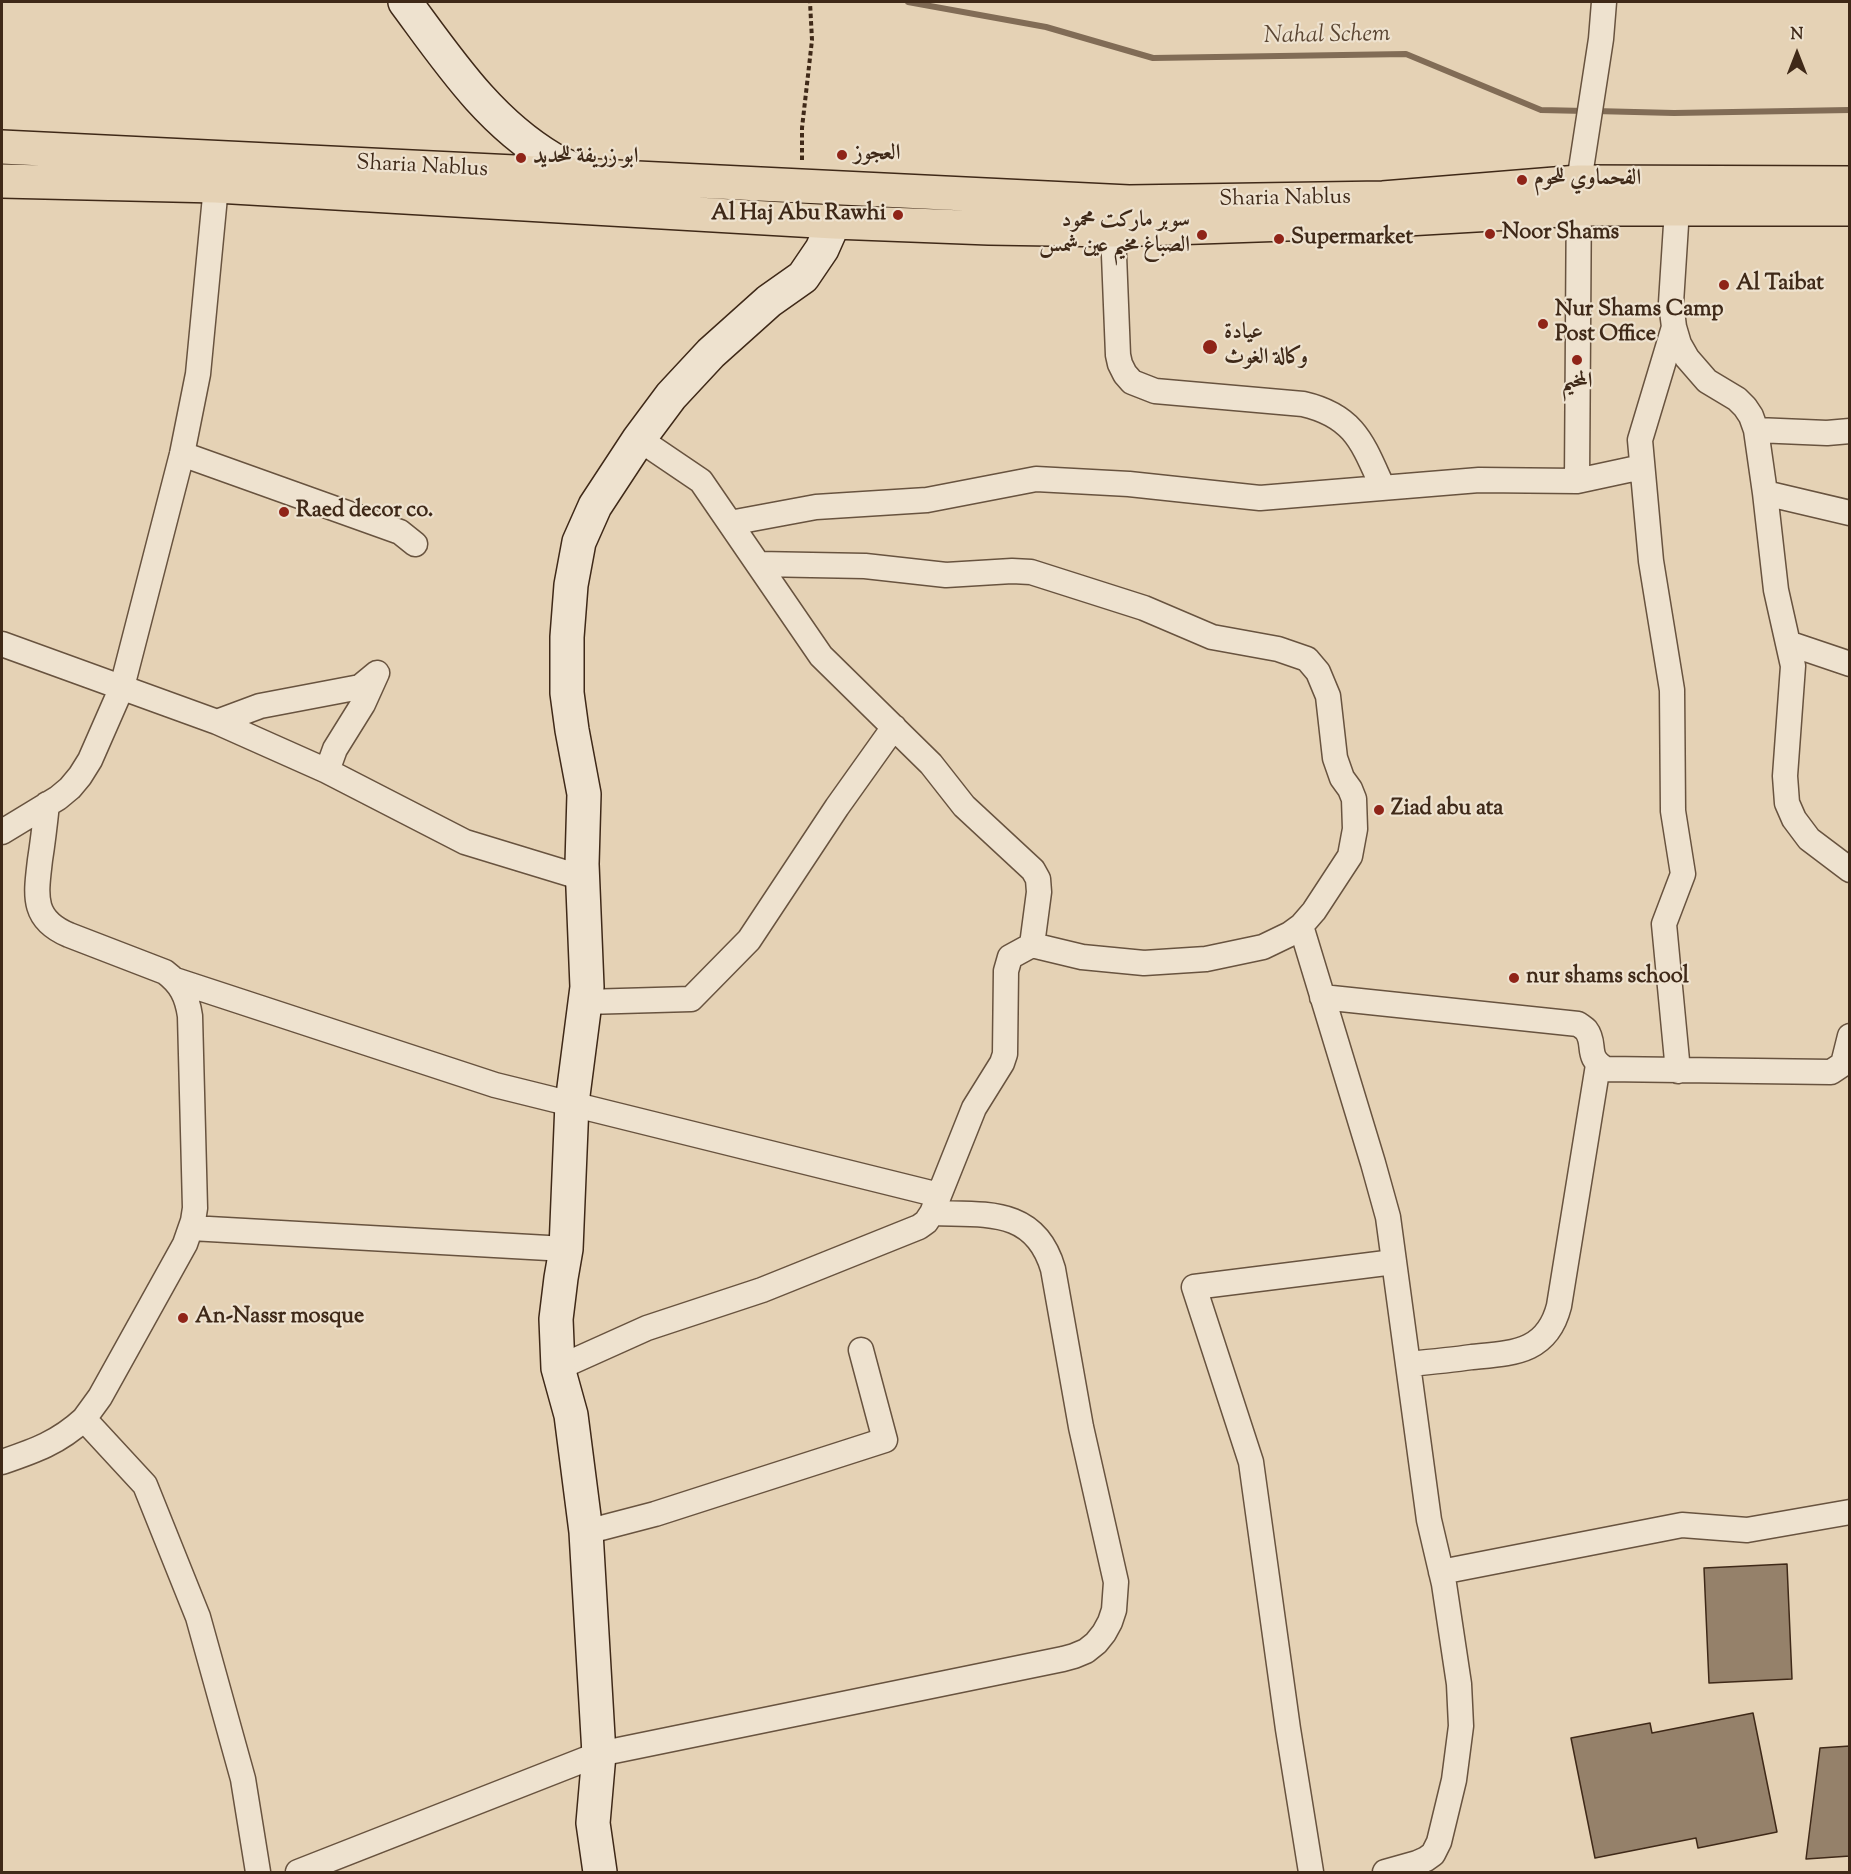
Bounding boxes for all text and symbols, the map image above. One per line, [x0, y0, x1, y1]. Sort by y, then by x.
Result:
water label: Nahal Schem [1263, 21, 1391, 53]
north arrow [1767, 24, 1827, 84]
text: N [1791, 24, 1803, 47]
place label: العجوز [854, 142, 900, 168]
place label: ابو زريفة للحديد [533, 145, 638, 171]
marker: العجوز [835, 148, 849, 162]
street label: Sharia Nablus [356, 151, 488, 185]
marker: ابو زريفة للحديد [514, 151, 528, 165]
place label: الفحماوي للحوم [1534, 167, 1641, 193]
marker: الفحماوي للحوم [1515, 173, 1529, 187]
street label: Sharia Nablus [1219, 186, 1351, 214]
place label: Al Haj Abu Rawhi [711, 202, 886, 228]
marker: Al Haj Abu Rawhi [891, 208, 905, 222]
place label: سوبر ماركت محمود الصباغ مخيم عين شمس [1039, 209, 1190, 260]
place label: Noor Shams [1502, 221, 1619, 247]
place label: Supermarket [1291, 226, 1413, 252]
marker: Noor Shams [1483, 227, 1497, 241]
marker: سوبر ماركت محمود الصباغ مخيم عين شمس [1195, 228, 1209, 242]
marker: Supermarket [1272, 232, 1286, 246]
place label: Al Taibat [1736, 272, 1824, 298]
marker: Al Taibat [1717, 278, 1731, 292]
place label: Nur Shams Camp Post Office [1555, 298, 1723, 350]
marker: Nur Shams Camp Post Office [1536, 317, 1550, 331]
place label: عيادة وكالة الغوث [1224, 321, 1308, 372]
marker: عيادة وكالة الغوث [1201, 338, 1219, 356]
marker: المخيم [1570, 353, 1584, 367]
place label: المخيم [1561, 370, 1593, 396]
place label: Raed decor co. [296, 499, 433, 525]
marker: Raed decor co. [277, 505, 291, 519]
place label: Ziad abu ata [1391, 797, 1503, 823]
marker: Ziad abu ata [1372, 803, 1386, 817]
place label: nur shams school [1526, 965, 1689, 991]
marker: nur shams school [1507, 971, 1521, 985]
place label: An-Nassr mosque [195, 1305, 364, 1331]
marker: An-Nassr mosque [176, 1311, 190, 1325]

